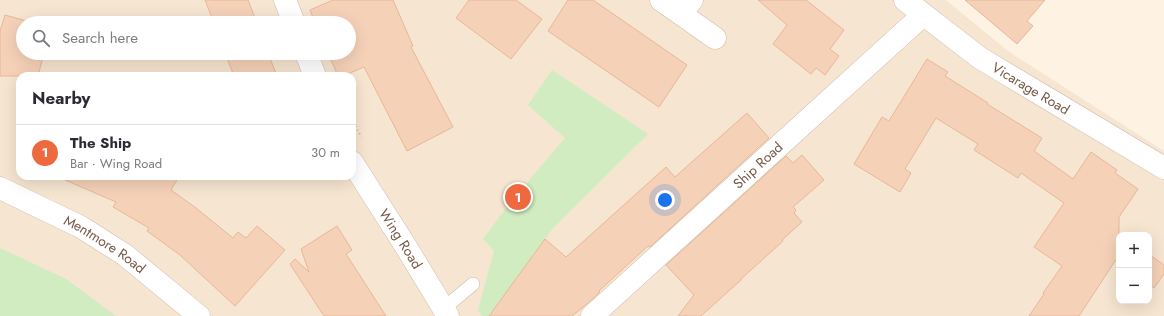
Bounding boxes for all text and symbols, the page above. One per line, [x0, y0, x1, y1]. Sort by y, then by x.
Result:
search box [16, 16, 356, 60]
icon: search [30, 27, 52, 49]
text: Search here [62, 27, 138, 49]
street label: Vicarage Road [988, 57, 1073, 119]
text: Nearby [32, 86, 90, 110]
text: The Ship [70, 132, 131, 154]
street label: Ship Road [728, 137, 787, 193]
text: 1 [42, 143, 48, 162]
text: 30 m [311, 143, 340, 162]
text: Bar · Wing Road [70, 154, 162, 173]
pin: 1 [505, 182, 531, 212]
your location [655, 190, 675, 210]
street label: Wing Road [374, 205, 427, 273]
street label: Mentmore Road [60, 210, 150, 278]
map controls [1116, 232, 1152, 304]
button: + [1116, 232, 1152, 268]
button: − [1116, 268, 1152, 304]

